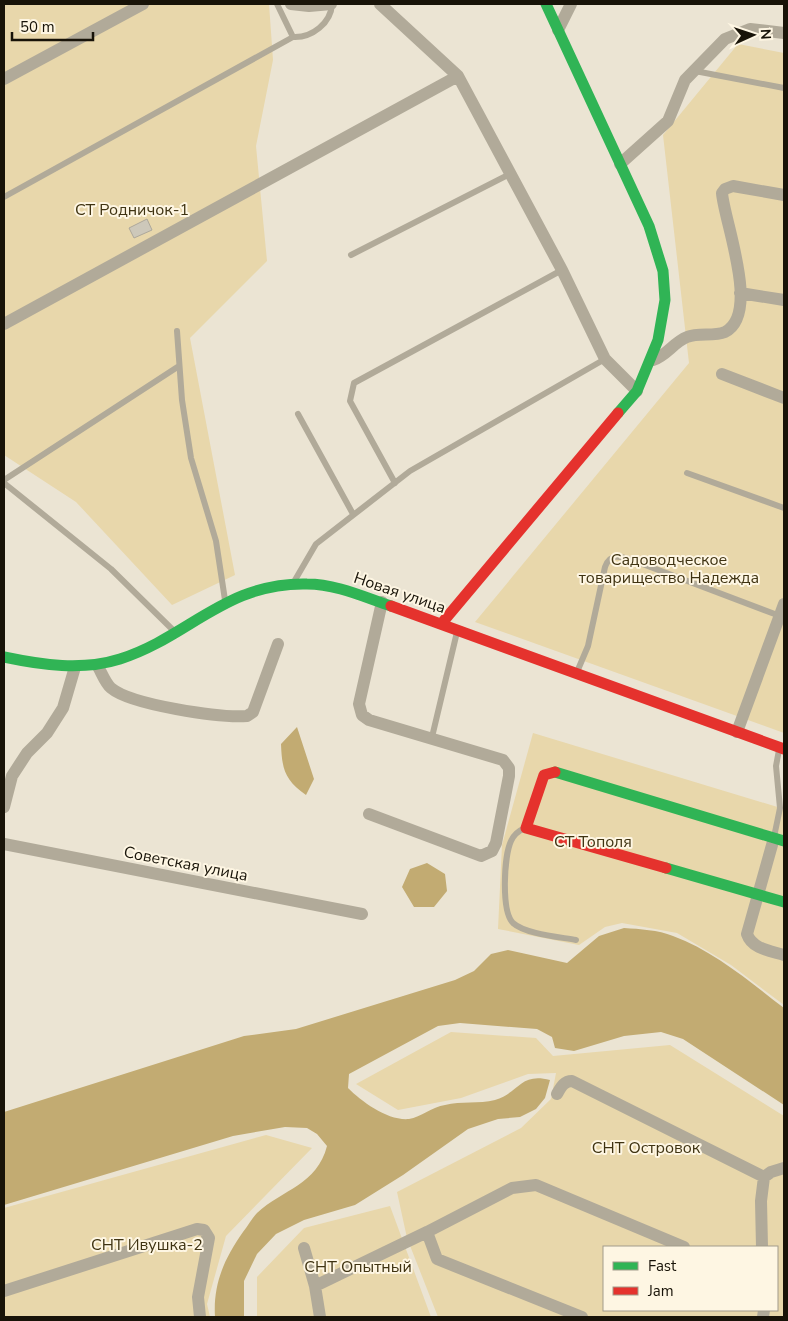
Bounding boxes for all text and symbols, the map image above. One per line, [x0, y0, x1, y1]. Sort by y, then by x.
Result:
scale bar [12, 10, 94, 42]
north arrow [728, 10, 778, 60]
text: 50 m [20, 17, 55, 37]
text: N [756, 29, 775, 40]
park label: СТ Родничок-1 [75, 199, 189, 221]
park label: Садоводческое товарищество Надежда [579, 549, 759, 589]
street label: Новая улица [351, 567, 449, 619]
park label: СТ Тополя [554, 831, 632, 853]
street label: Советская улица [122, 841, 250, 887]
park label: СНТ Островок [592, 1137, 701, 1159]
park label: СНТ Ивушка-2 [91, 1234, 203, 1256]
legend [603, 1246, 778, 1311]
park label: СНТ Опытный [304, 1256, 412, 1278]
text: Fast [648, 1256, 677, 1276]
text: Jam [647, 1281, 674, 1301]

